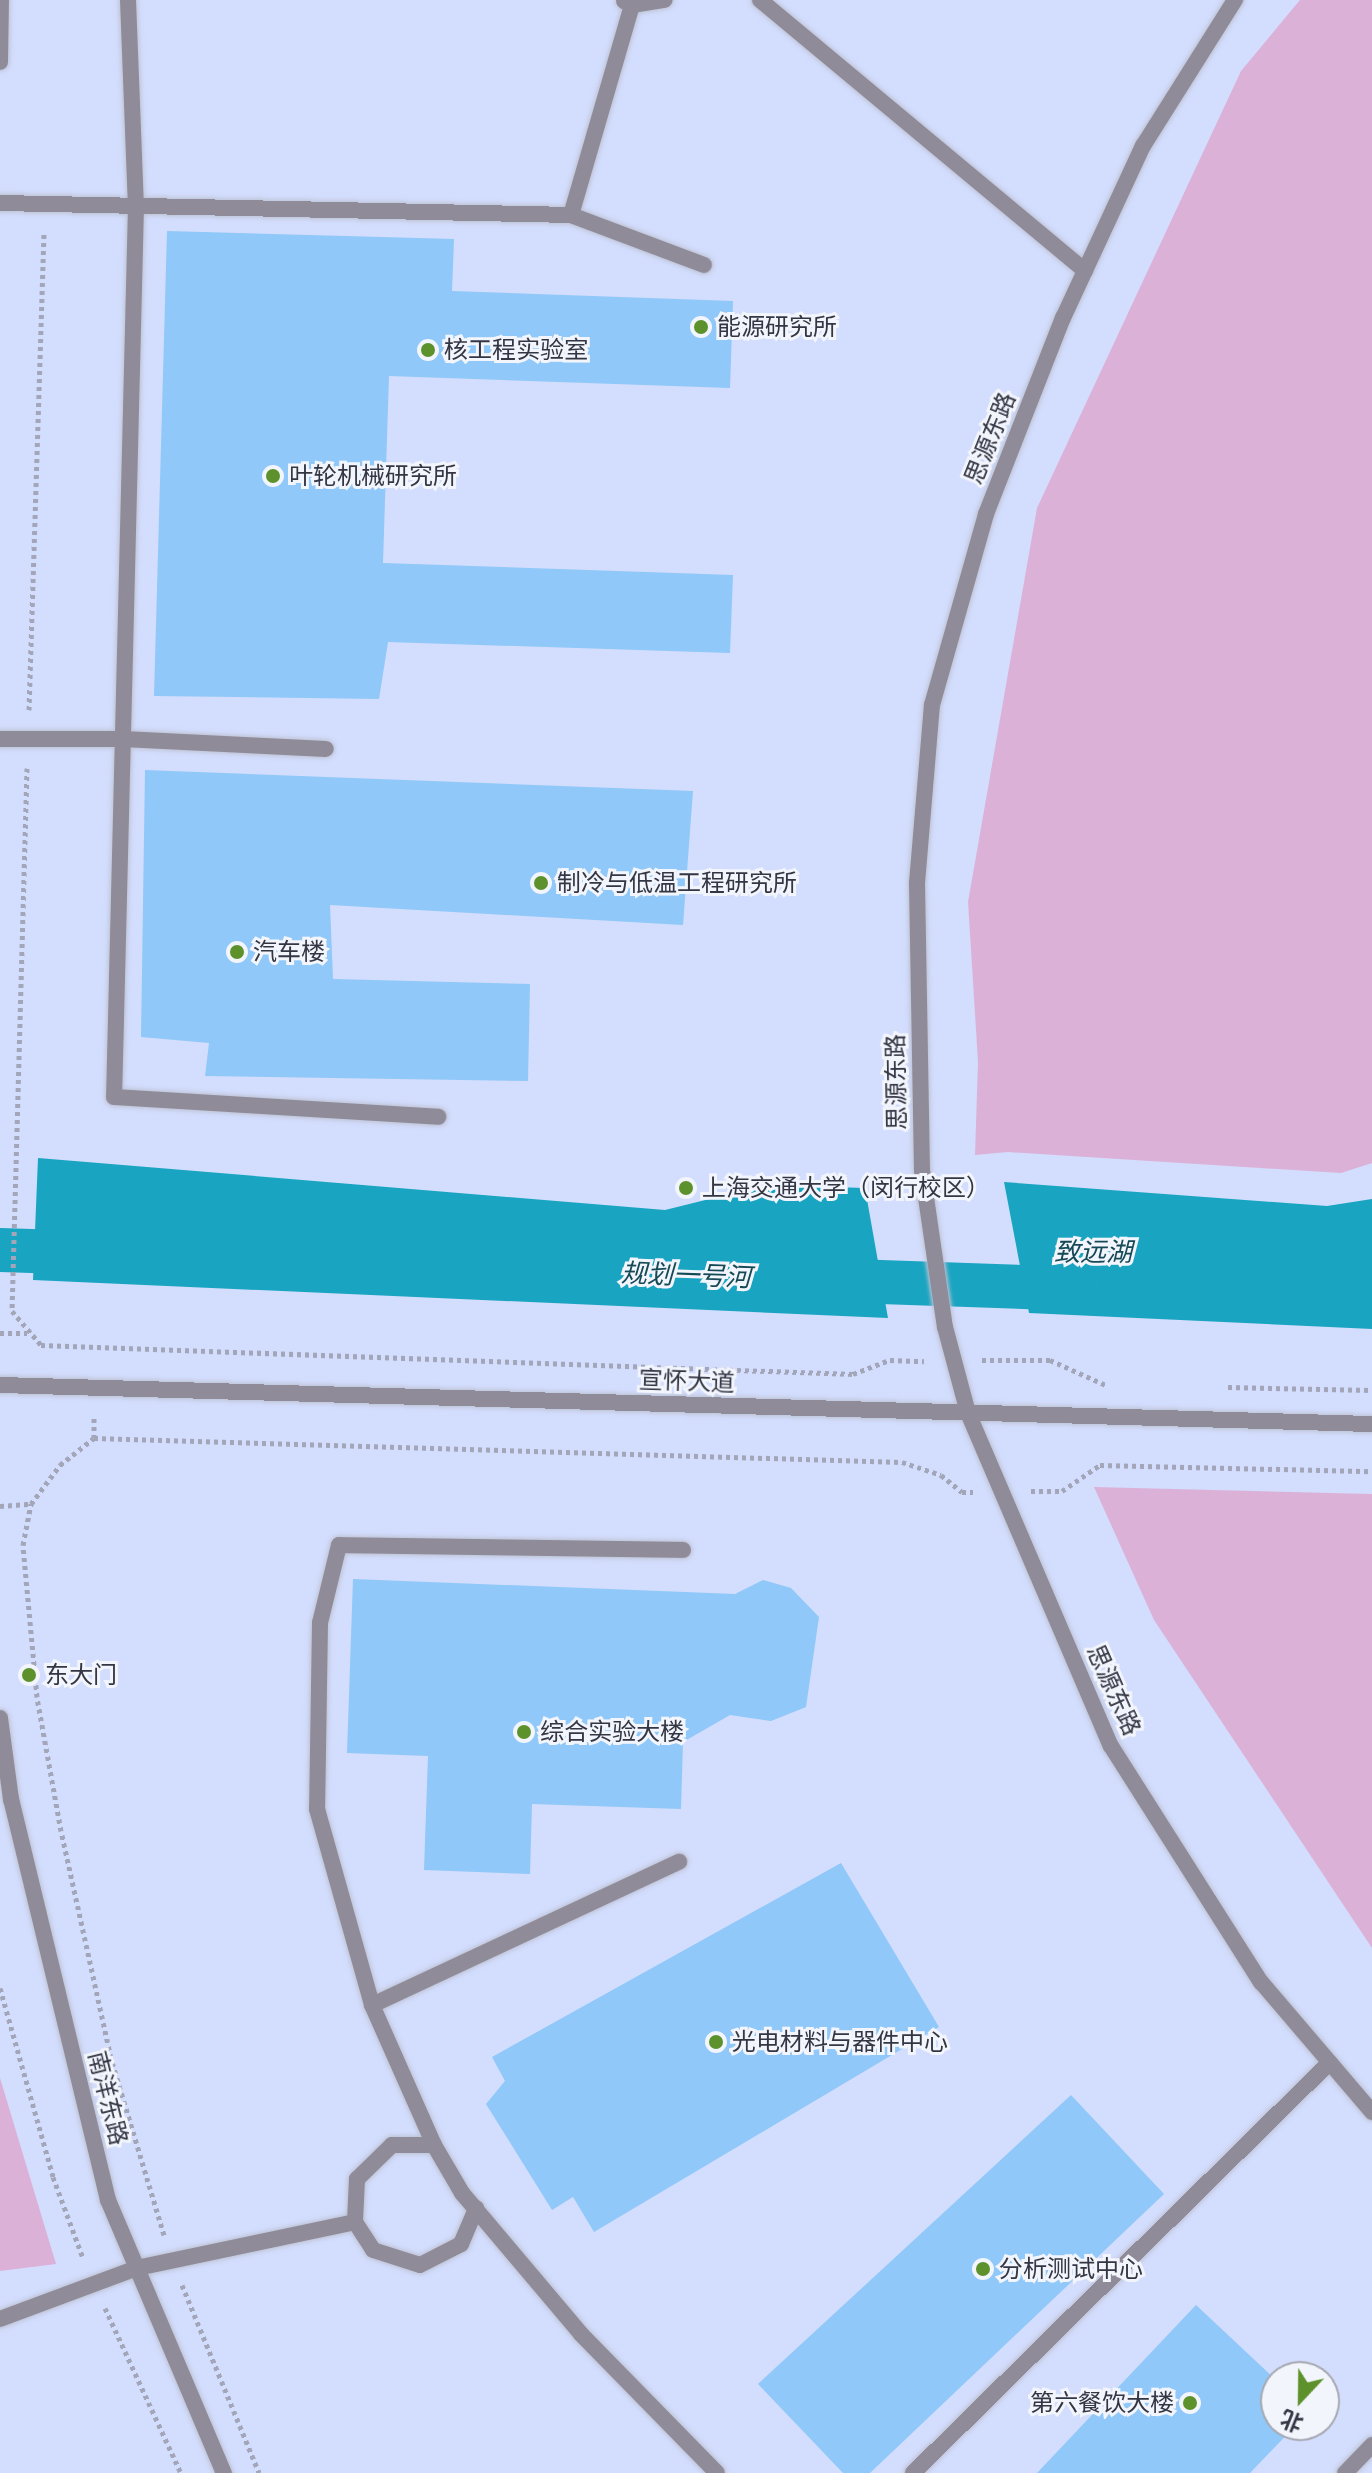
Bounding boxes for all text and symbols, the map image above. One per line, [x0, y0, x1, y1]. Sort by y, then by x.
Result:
place label: 能源研究所 [717, 313, 837, 341]
marker: 能源研究所 [692, 318, 710, 336]
place label: 核工程实验室 [444, 336, 588, 364]
marker: 核工程实验室 [419, 341, 437, 359]
street label: 思源东路 [959, 388, 1021, 488]
place label: 叶轮机械研究所 [289, 462, 457, 490]
marker: 叶轮机械研究所 [264, 467, 282, 485]
place label: 制冷与低温工程研究所 [557, 869, 797, 897]
marker: 制冷与低温工程研究所 [532, 874, 550, 892]
place label: 汽车楼 [253, 938, 325, 966]
marker: 汽车楼 [228, 943, 246, 961]
street label: 思源东路 [881, 1034, 911, 1130]
place label: 上海交通大学（闵行校区） [702, 1174, 990, 1202]
marker: 上海交通大学（闵行校区） [677, 1179, 695, 1197]
water label: 致远湖 [1054, 1236, 1132, 1268]
water label: 规划一号河 [620, 1257, 752, 1293]
street label: 宣怀大道 [639, 1365, 735, 1397]
street label: 思源东路 [1081, 1640, 1147, 1740]
place label: 东大门 [45, 1661, 117, 1689]
marker: 东大门 [20, 1666, 38, 1684]
place label: 综合实验大楼 [540, 1718, 684, 1746]
marker: 综合实验大楼 [515, 1723, 533, 1741]
place label: 光电材料与器件中心 [732, 2028, 948, 2056]
marker: 光电材料与器件中心 [707, 2033, 725, 2051]
street label: 南洋东路 [82, 2048, 134, 2148]
place label: 分析测试中心 [999, 2255, 1143, 2283]
marker: 分析测试中心 [974, 2260, 992, 2278]
north arrow [1260, 2361, 1340, 2441]
place label: 第六餐饮大楼 [1030, 2389, 1174, 2417]
marker: 第六餐饮大楼 [1181, 2394, 1199, 2412]
text: 北 [1276, 2404, 1307, 2439]

